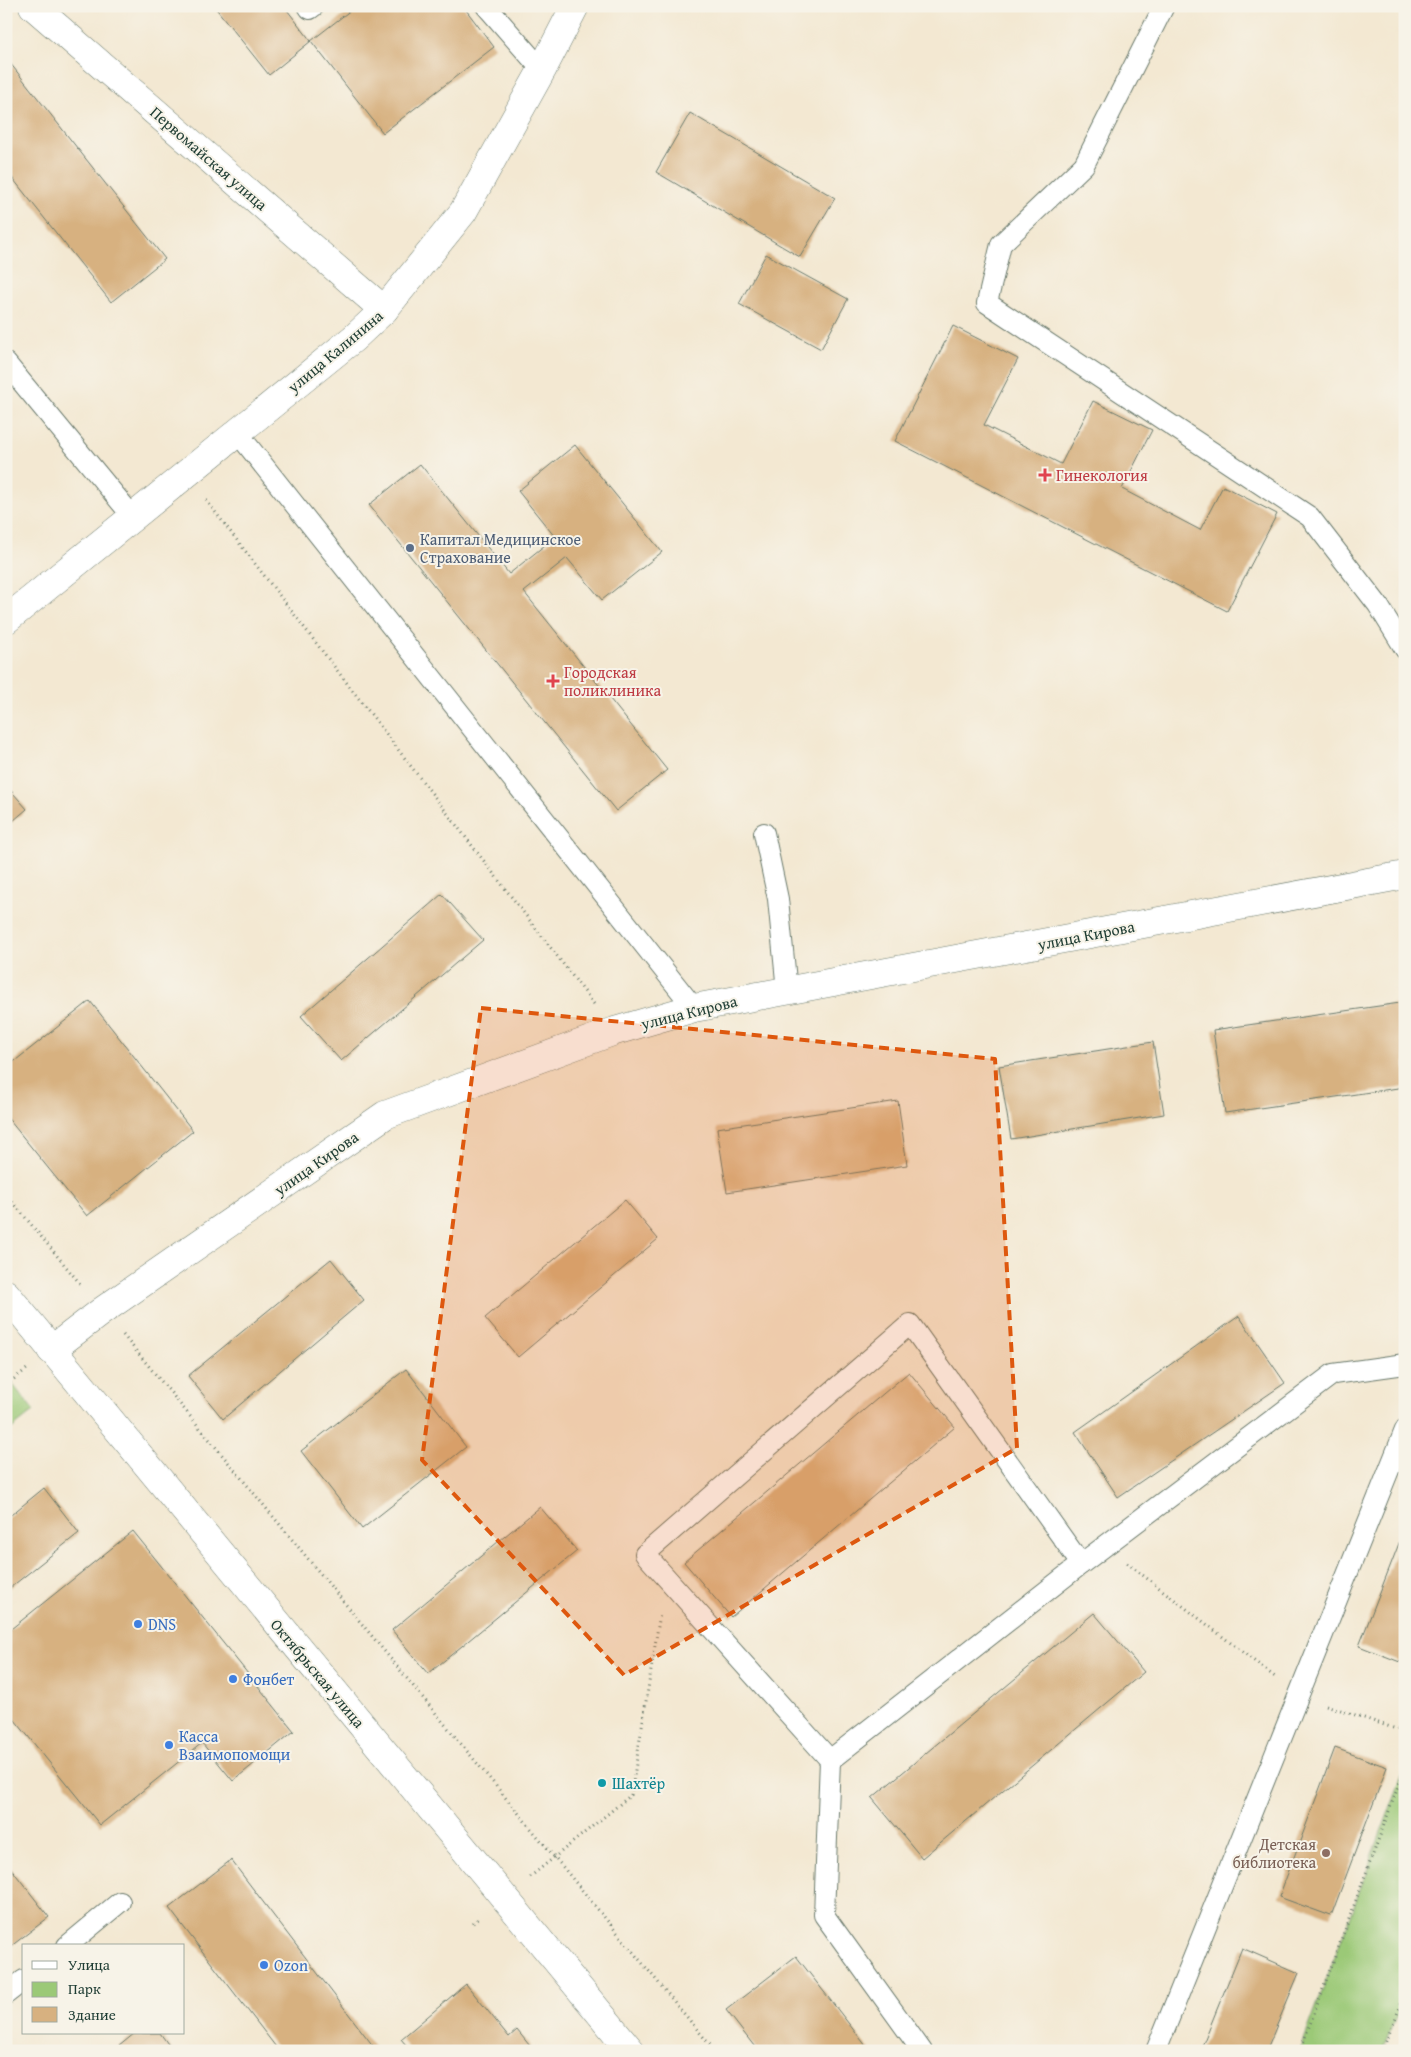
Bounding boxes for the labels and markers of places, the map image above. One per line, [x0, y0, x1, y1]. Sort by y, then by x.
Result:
place label: Гинекология [1056, 463, 1148, 487]
marker: Гинекология [1038, 468, 1052, 482]
place label: Капитал Медицинское Страхование [420, 527, 581, 569]
marker: Капитал Медицинское Страхование [404, 542, 416, 554]
place label: Городская поликлиника [564, 660, 661, 702]
marker: Городская поликлиника [546, 674, 560, 688]
place label: DNS [148, 1612, 176, 1636]
marker: DNS [132, 1618, 144, 1630]
place label: Фонбет [243, 1667, 295, 1691]
marker: Фонбет [227, 1673, 239, 1685]
place label: Касса Взаимопомощи [179, 1724, 291, 1766]
marker: Касса Взаимопомощи [163, 1739, 175, 1751]
place label: Шахтёр [612, 1771, 665, 1795]
marker: Шахтёр [596, 1777, 608, 1789]
place label: Детская библиотека [1232, 1832, 1316, 1874]
marker: Детская библиотека [1320, 1847, 1332, 1859]
place label: Ozon [274, 1953, 308, 1977]
marker: Ozon [258, 1959, 270, 1971]

